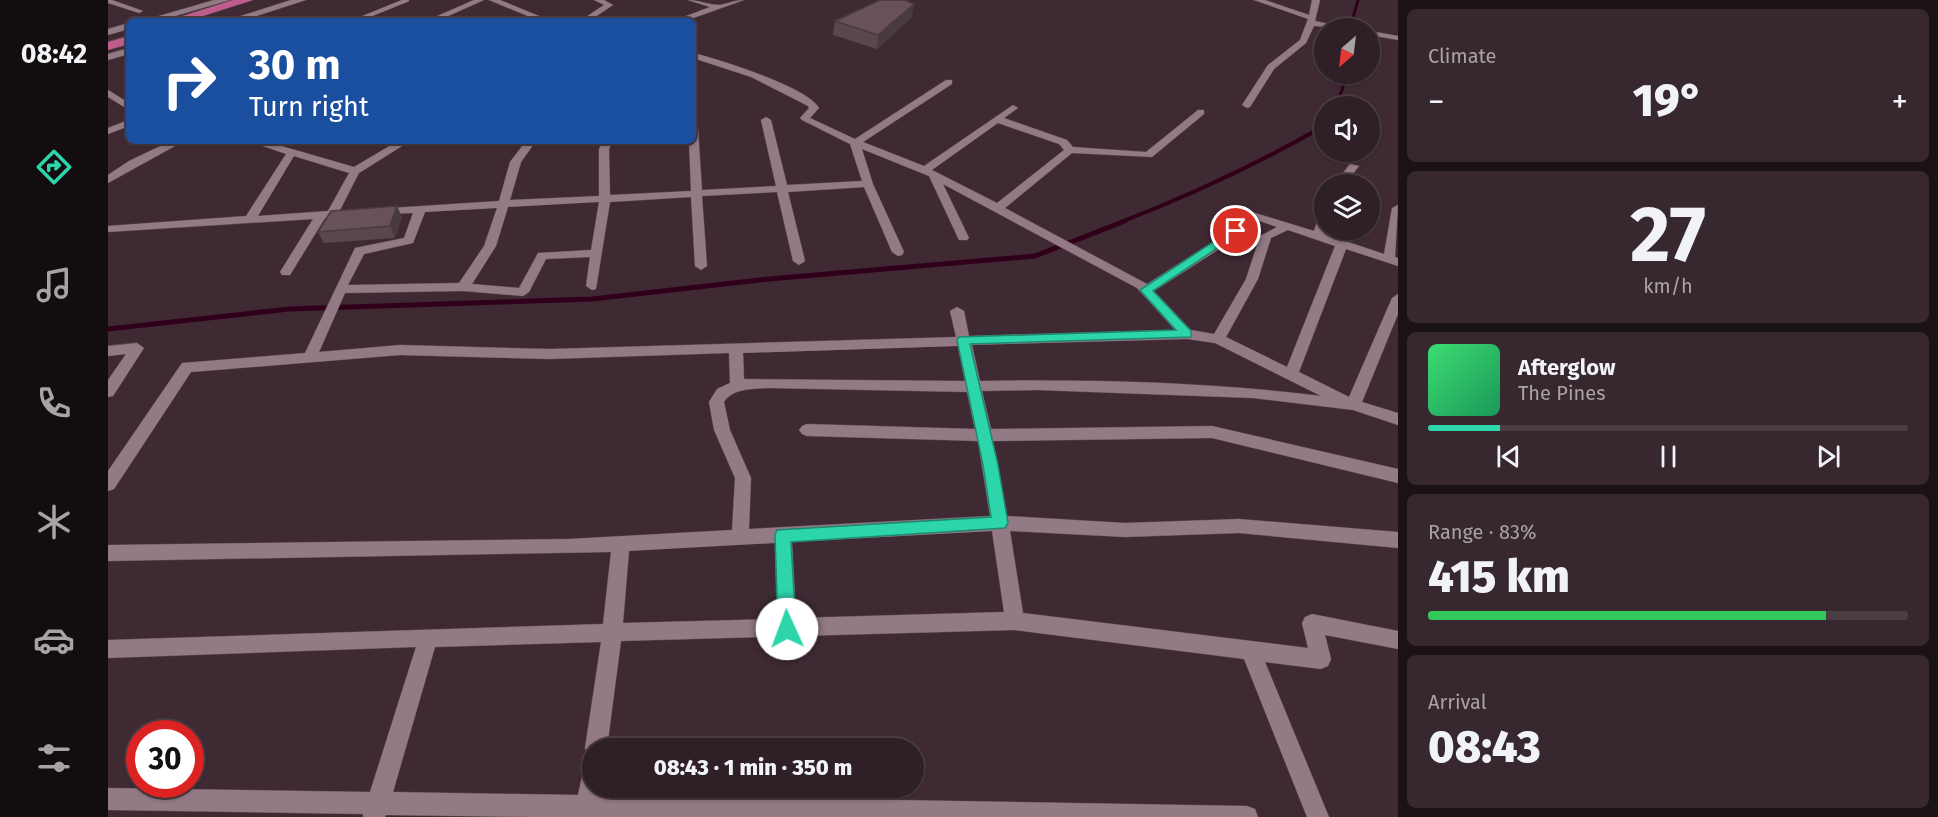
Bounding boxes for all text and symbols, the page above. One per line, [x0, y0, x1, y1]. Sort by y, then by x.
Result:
north arrow [1314, 18, 1380, 84]
map controls [1314, 18, 1380, 240]
text: 08:42 [21, 38, 87, 70]
text: 30 m [249, 40, 341, 90]
icon: right [150, 42, 228, 120]
text: Climate [1428, 44, 1496, 68]
text: 19° [1633, 74, 1703, 128]
text: − [1428, 82, 1445, 122]
text: + [1892, 82, 1908, 122]
text: Turn right [249, 91, 369, 123]
button: sound [1314, 96, 1380, 162]
icon: directions [33, 146, 75, 188]
button: layers [1314, 174, 1380, 240]
text: 27 [1630, 188, 1706, 282]
pin [1210, 205, 1261, 256]
icon: arrive [1219, 214, 1252, 247]
icon: music [33, 264, 75, 306]
text: km/h [1643, 274, 1693, 298]
text: Afterglow [1518, 354, 1615, 381]
text: The Pines [1518, 381, 1605, 405]
icon: phone [33, 382, 75, 424]
icon: previous [1492, 440, 1525, 473]
icon: pause [1652, 440, 1685, 473]
icon: next [1812, 440, 1845, 473]
icon: climate [33, 501, 75, 543]
text: Range · 83% [1428, 520, 1536, 544]
text: 415 km [1428, 550, 1570, 604]
position arrow [755, 597, 819, 661]
icon: car [33, 619, 75, 661]
text: Arrival [1428, 690, 1487, 714]
speed limit sign: 30 [126, 720, 204, 798]
text: 08:43 [1428, 720, 1541, 774]
icon: filters [33, 737, 75, 779]
text: 08:43 · 1 min · 350 m [654, 754, 852, 781]

